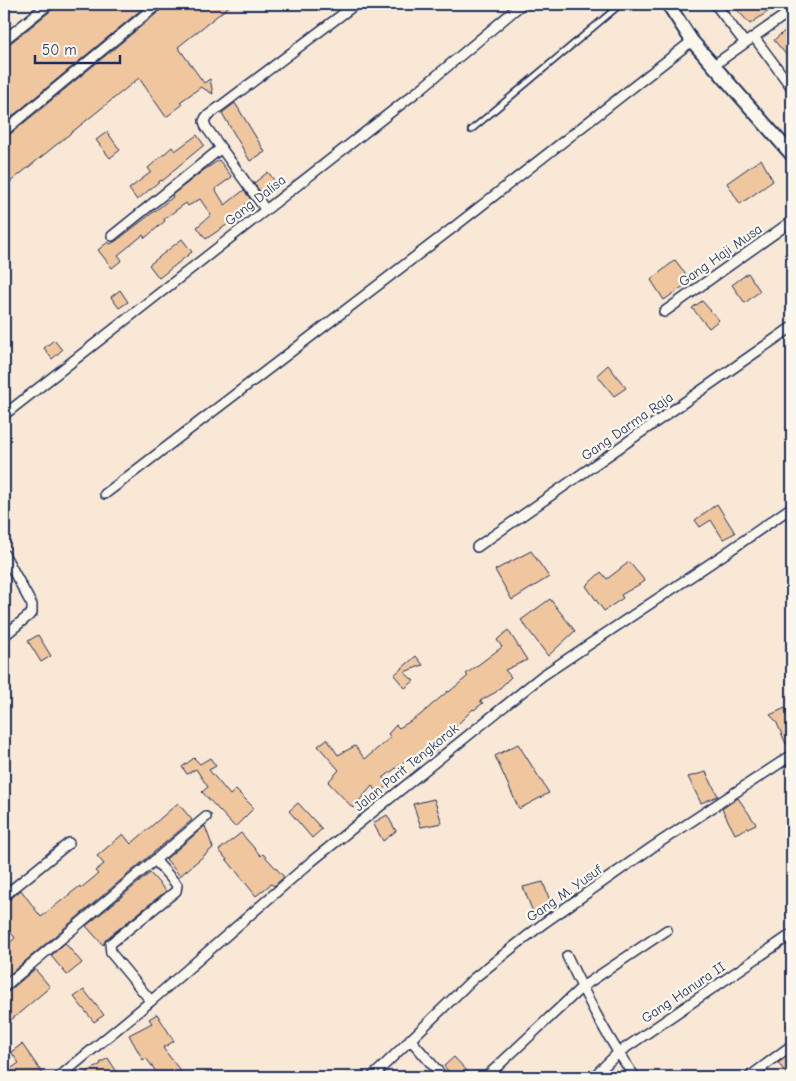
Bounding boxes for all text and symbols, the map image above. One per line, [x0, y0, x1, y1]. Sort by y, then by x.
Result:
scale bar [35, 32, 120, 64]
text: 50 m [42, 41, 77, 59]
street label: Gang Dalisa [222, 171, 289, 229]
street label: Gang Haji Musa [675, 220, 765, 290]
street label: Gang Darma Raja [578, 388, 676, 464]
street label: Jalan Parit Tengkorak [351, 720, 462, 815]
street label: Gang M. Yusuf [523, 861, 606, 926]
street label: Gang Hanura II [638, 958, 728, 1027]

